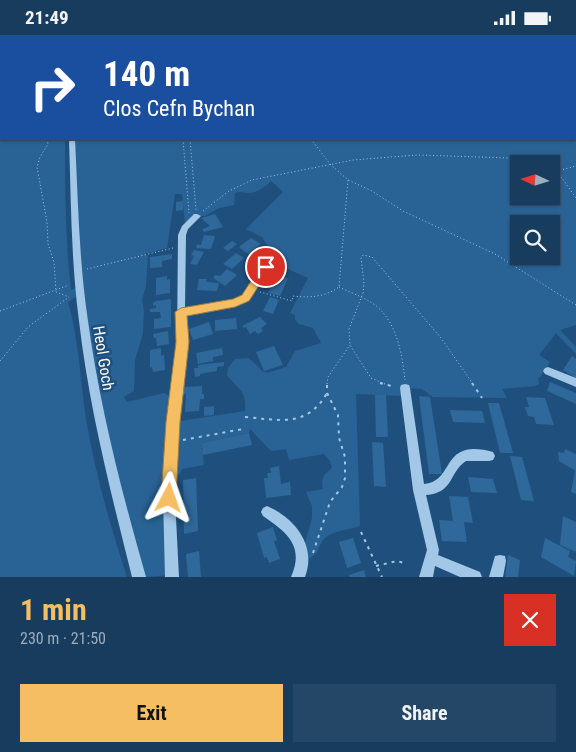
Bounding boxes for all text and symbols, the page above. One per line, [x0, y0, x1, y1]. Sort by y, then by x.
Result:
text: 21:49 [25, 6, 69, 29]
text: 140 m [103, 54, 190, 95]
icon: right [20, 55, 85, 120]
text: Clos Cefn Bychan [103, 96, 255, 121]
north arrow [510, 155, 560, 205]
map controls [510, 155, 560, 265]
button: search [510, 215, 560, 265]
pin [245, 246, 287, 288]
icon: arrive [252, 253, 280, 281]
street label: Heol Goch [89, 324, 118, 392]
position arrow [142, 471, 194, 523]
text: 1 min [20, 592, 87, 627]
button: close [504, 594, 556, 646]
text: 230 m · 21:50 [20, 629, 106, 648]
button: Exit [20, 684, 283, 742]
button: Share [293, 684, 556, 742]

